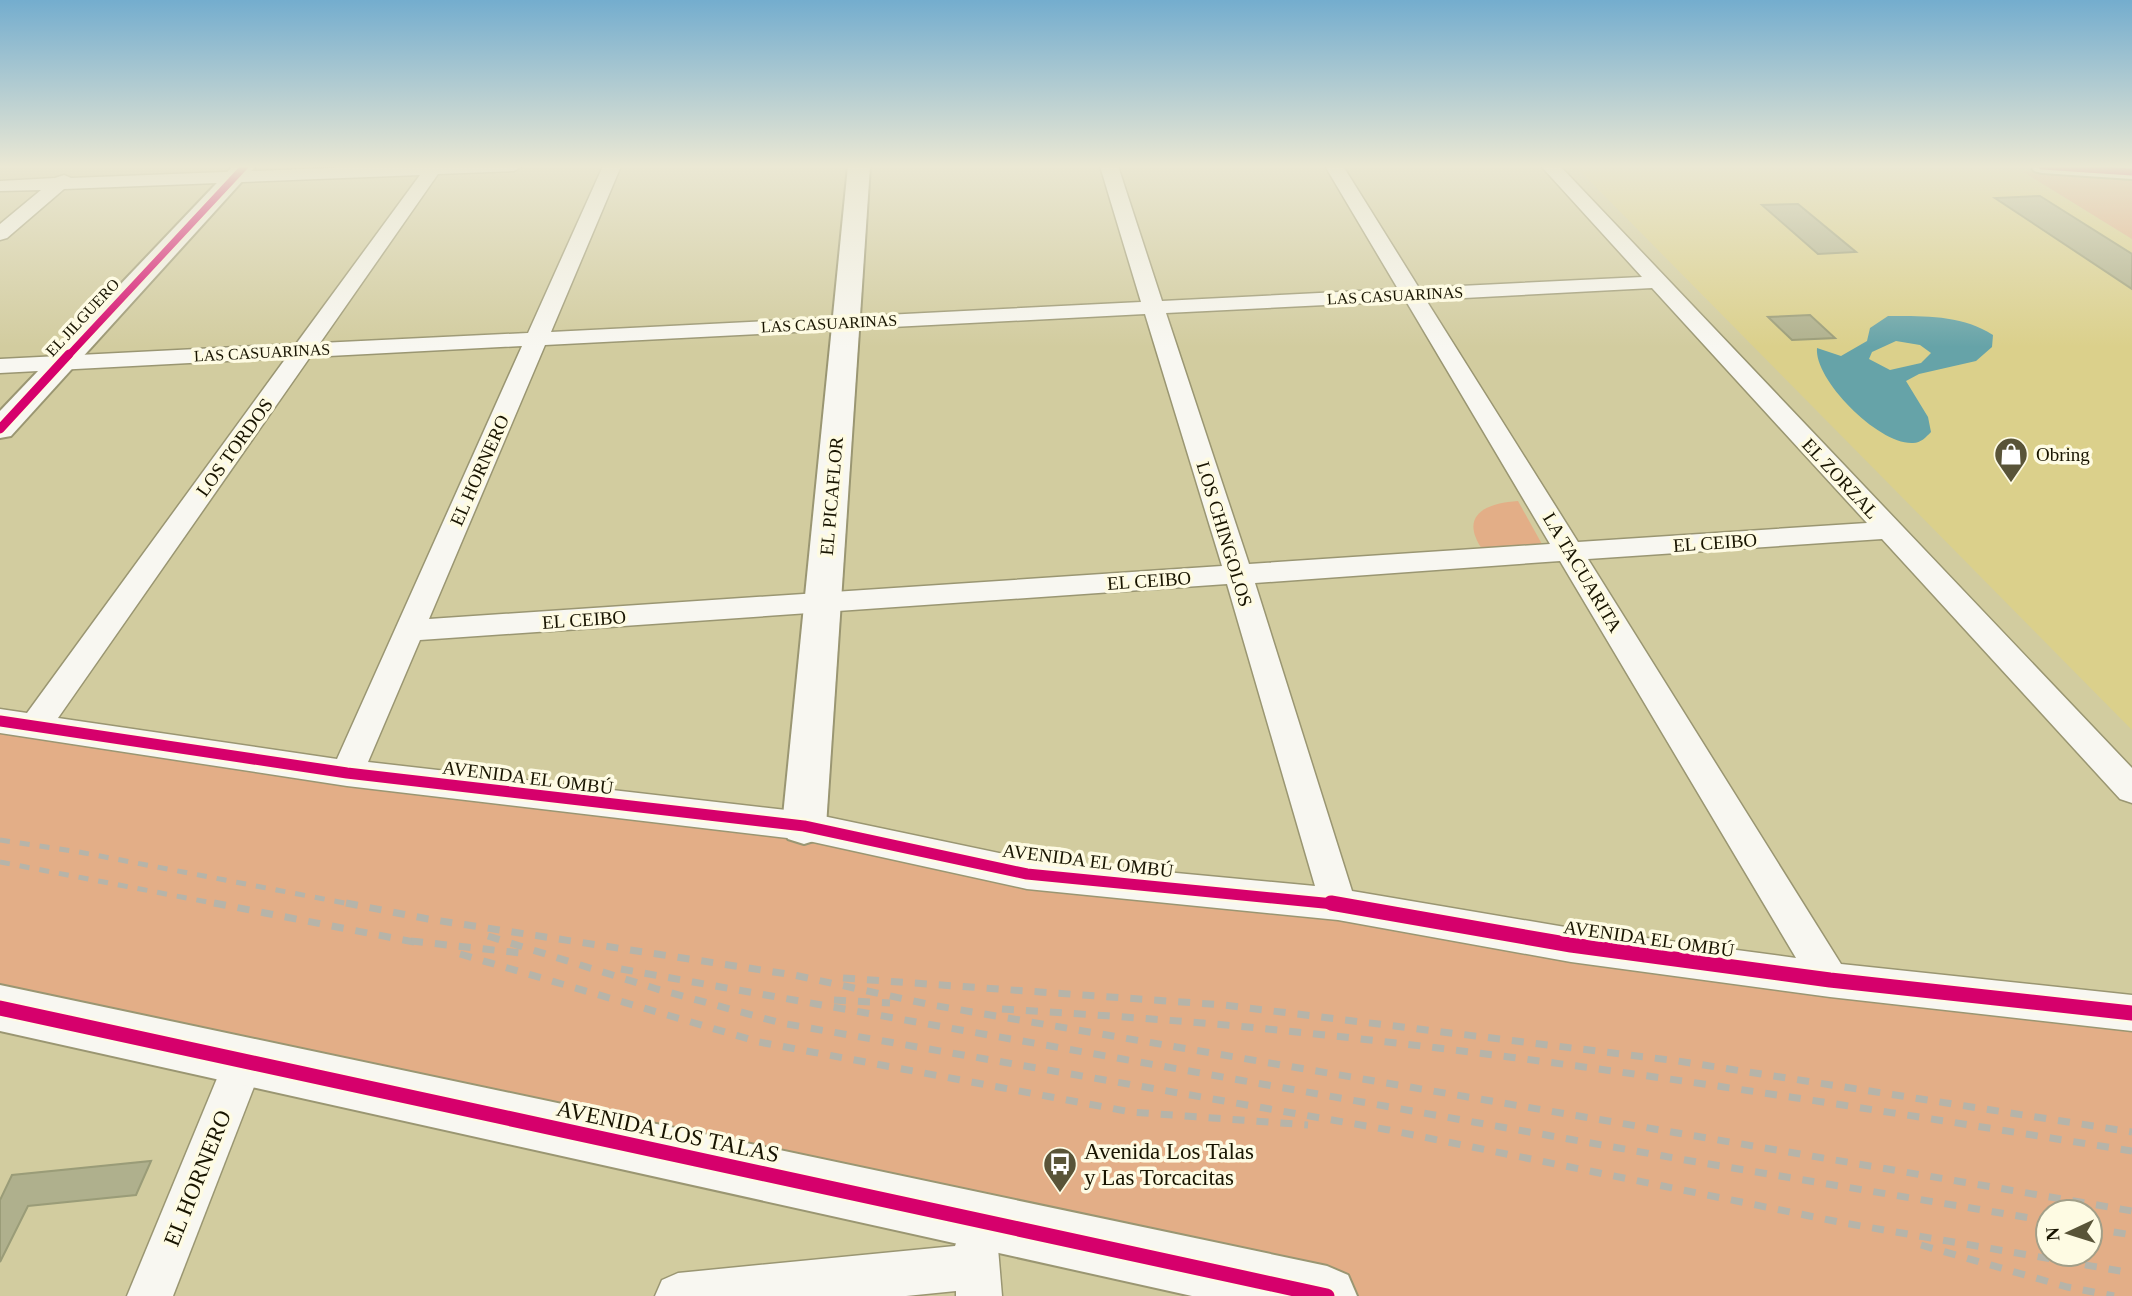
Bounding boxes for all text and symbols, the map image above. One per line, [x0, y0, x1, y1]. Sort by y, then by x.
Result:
street label: EL JILGUERO [42, 275, 122, 359]
street label: LAS CASUARINAS [1326, 283, 1464, 308]
street label: LAS CASUARINAS [760, 311, 898, 336]
street label: LAS CASUARINAS [193, 340, 331, 365]
street label: LOS TORDOS [192, 394, 277, 500]
street label: EL HORNERO [446, 412, 513, 529]
street label: EL ZORZAL [1798, 434, 1883, 523]
street label: EL PICAFLOR [816, 435, 847, 556]
shop icon: Obring [1992, 435, 2030, 484]
place label: Obring [2036, 444, 2090, 465]
street label: LOS CHINGOLOS [1192, 459, 1257, 609]
street label: LA TACUARITA [1539, 509, 1627, 636]
street label: EL CEIBO [1672, 529, 1758, 556]
street label: EL CEIBO [1106, 567, 1192, 594]
street label: EL CEIBO [541, 606, 627, 633]
street label: AVENIDA EL OMBÚ [441, 757, 615, 798]
street label: AVENIDA EL OMBÚ [1001, 840, 1175, 881]
street label: AVENIDA EL OMBÚ [1562, 916, 1736, 961]
street label: AVENIDA LOS TALAS [554, 1096, 782, 1167]
street label: EL HORNERO [159, 1107, 236, 1250]
place label: Avenida Los Talas y Las Torcacitas [1084, 1139, 1254, 1190]
bus stop icon: Avenida Los Talas y Las Torcacitas [1041, 1145, 1079, 1194]
north arrow [2034, 1198, 2104, 1268]
text: N [2042, 1226, 2063, 1242]

